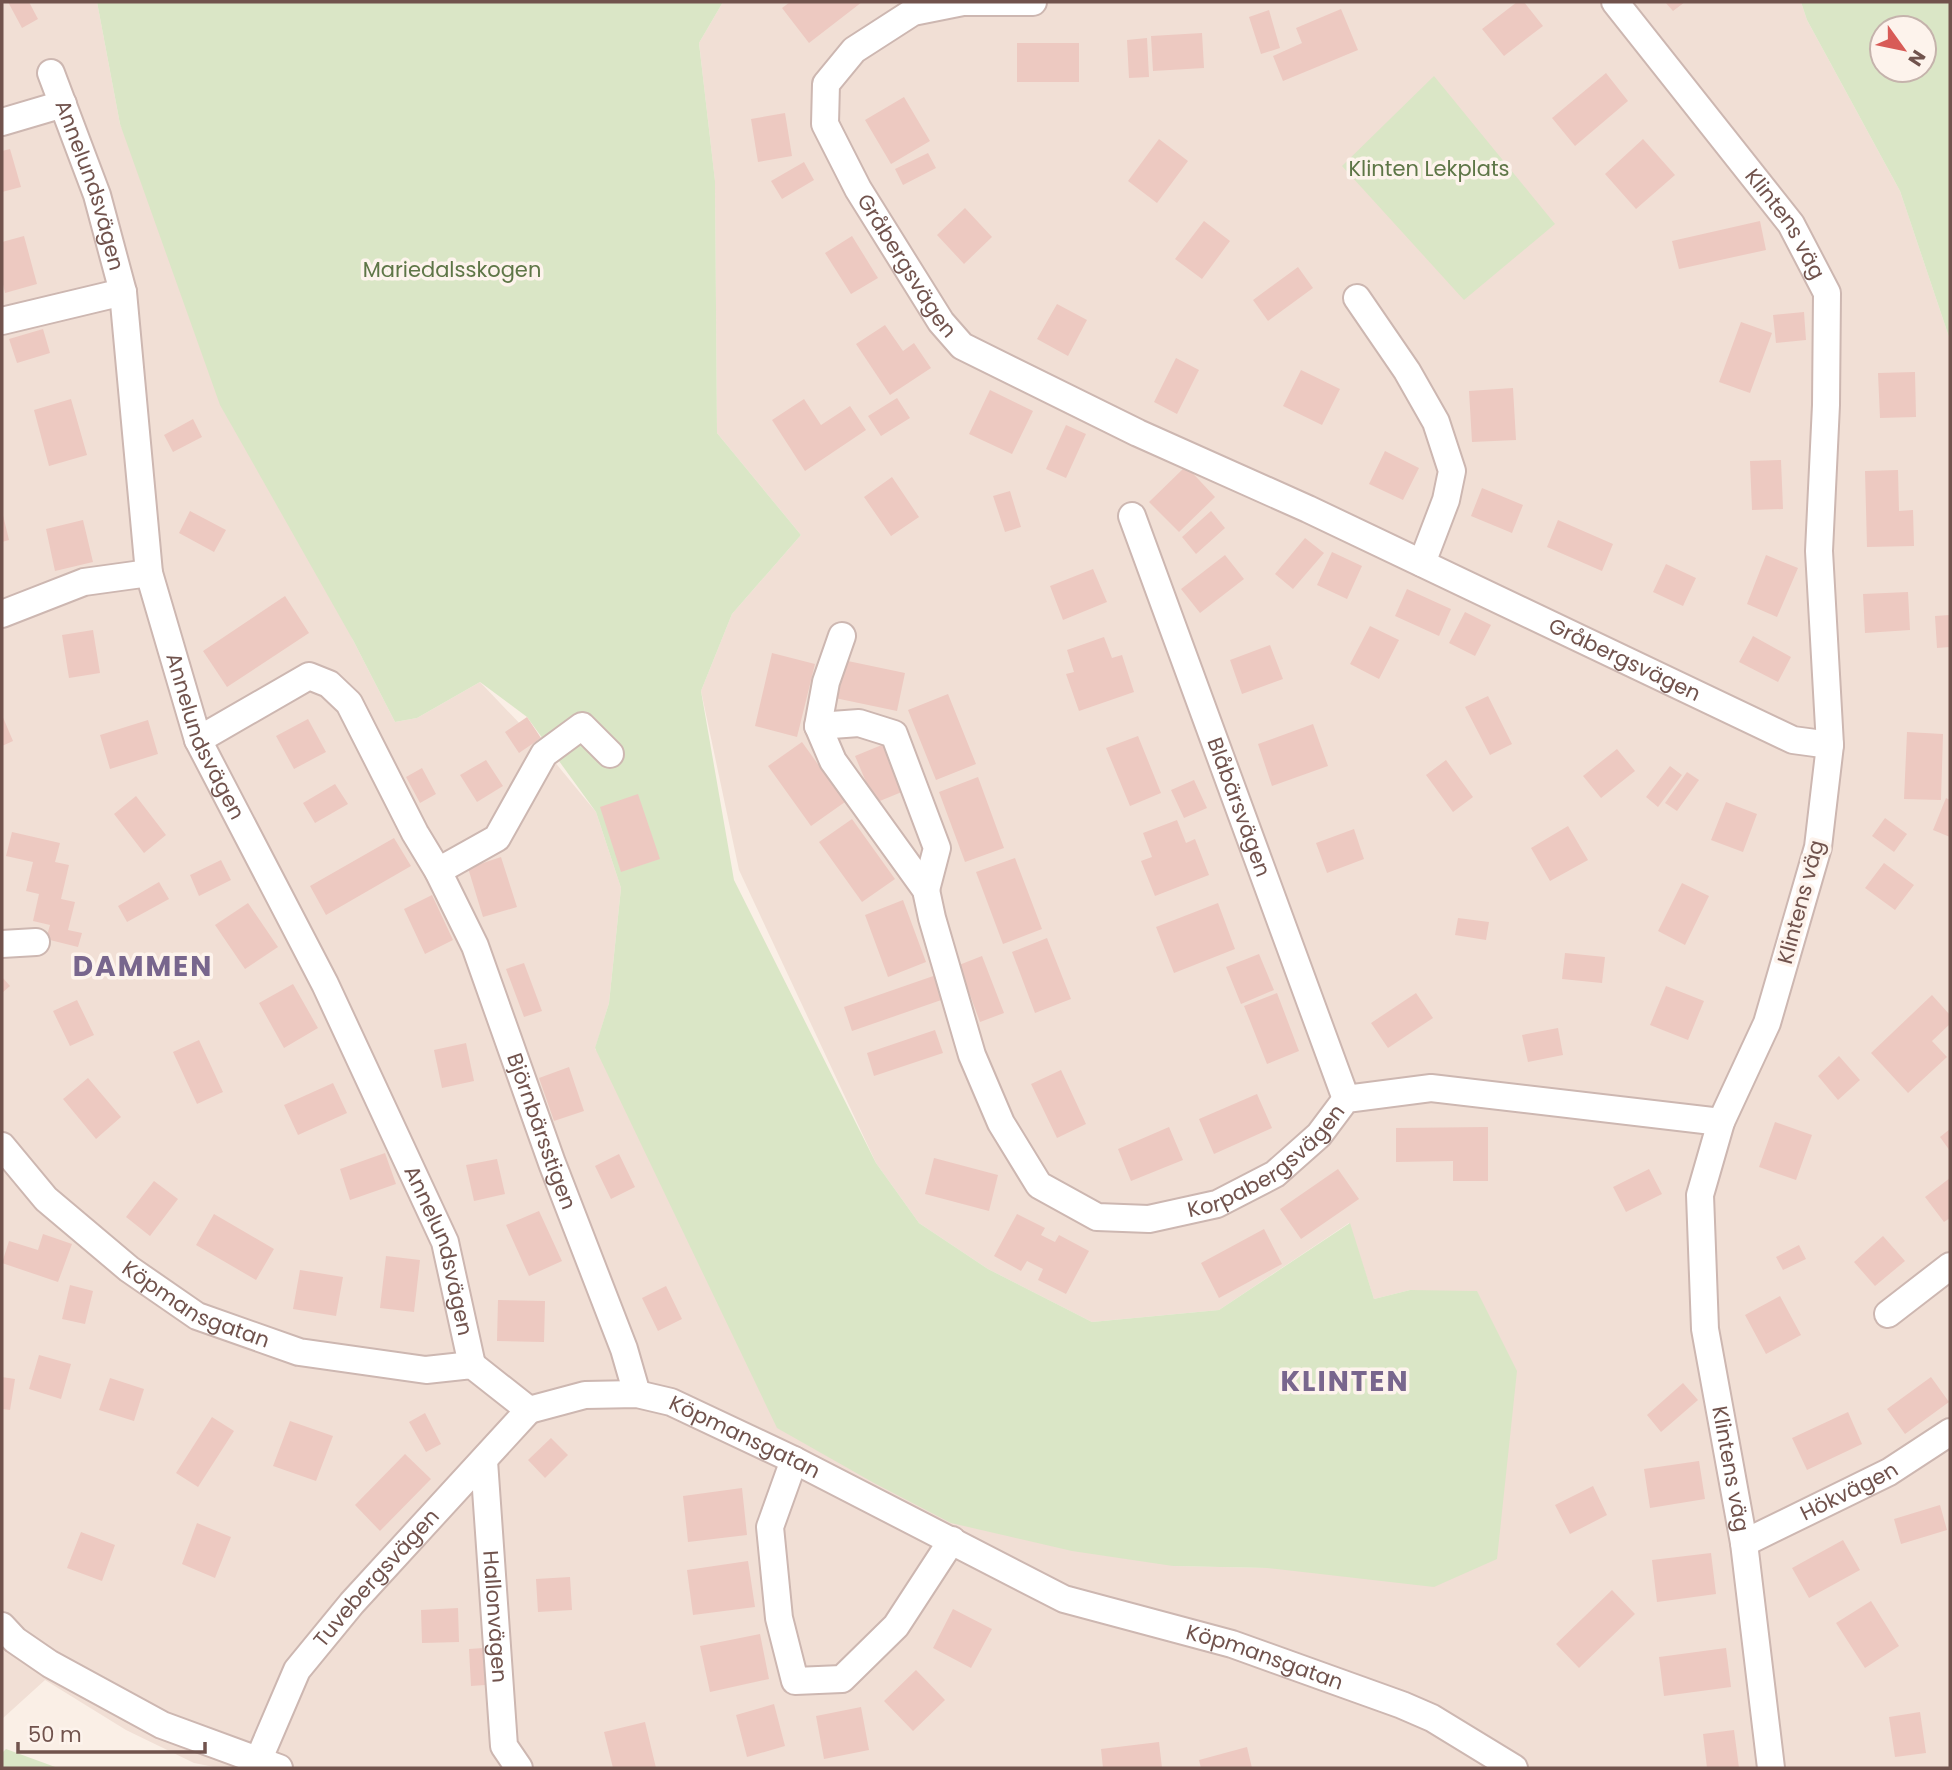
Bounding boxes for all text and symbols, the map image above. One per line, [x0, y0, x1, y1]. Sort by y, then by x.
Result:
north arrow [1868, 14, 1938, 84]
text: N [1902, 45, 1932, 71]
street label: Annelundsvägen [48, 96, 132, 274]
park label: Klinten Lekplats [1348, 154, 1510, 183]
street label: Klintens väg [1738, 162, 1832, 284]
street label: Gråbergsvägen [850, 188, 963, 344]
park label: Mariedalsskogen [363, 255, 541, 284]
street label: Gråbergsvägen [1544, 611, 1706, 708]
street label: Annelundsvägen [159, 649, 252, 824]
street label: Blåbärsvägen [1201, 733, 1278, 880]
street label: Klintens väg [1770, 837, 1831, 967]
district label: DAMMEN [73, 947, 213, 986]
street label: Björnbärsstigen [500, 1049, 584, 1214]
street label: Korpabergsvägen [1184, 1098, 1351, 1224]
street label: Annelundsvägen [397, 1161, 480, 1338]
street label: Köpmansgatan [116, 1253, 274, 1354]
district label: KLINTEN [1281, 1362, 1409, 1401]
street label: Köpmansgatan [665, 1388, 826, 1485]
street label: Klintens väg [1705, 1404, 1757, 1534]
street label: Hökvägen [1795, 1455, 1904, 1527]
street label: Tuvebergsvägen [306, 1502, 445, 1653]
street label: Hallonvägen [476, 1549, 515, 1684]
street label: Köpmansgatan [1183, 1617, 1347, 1697]
scale bar [18, 1710, 205, 1754]
text: 50 m [28, 1720, 82, 1749]

